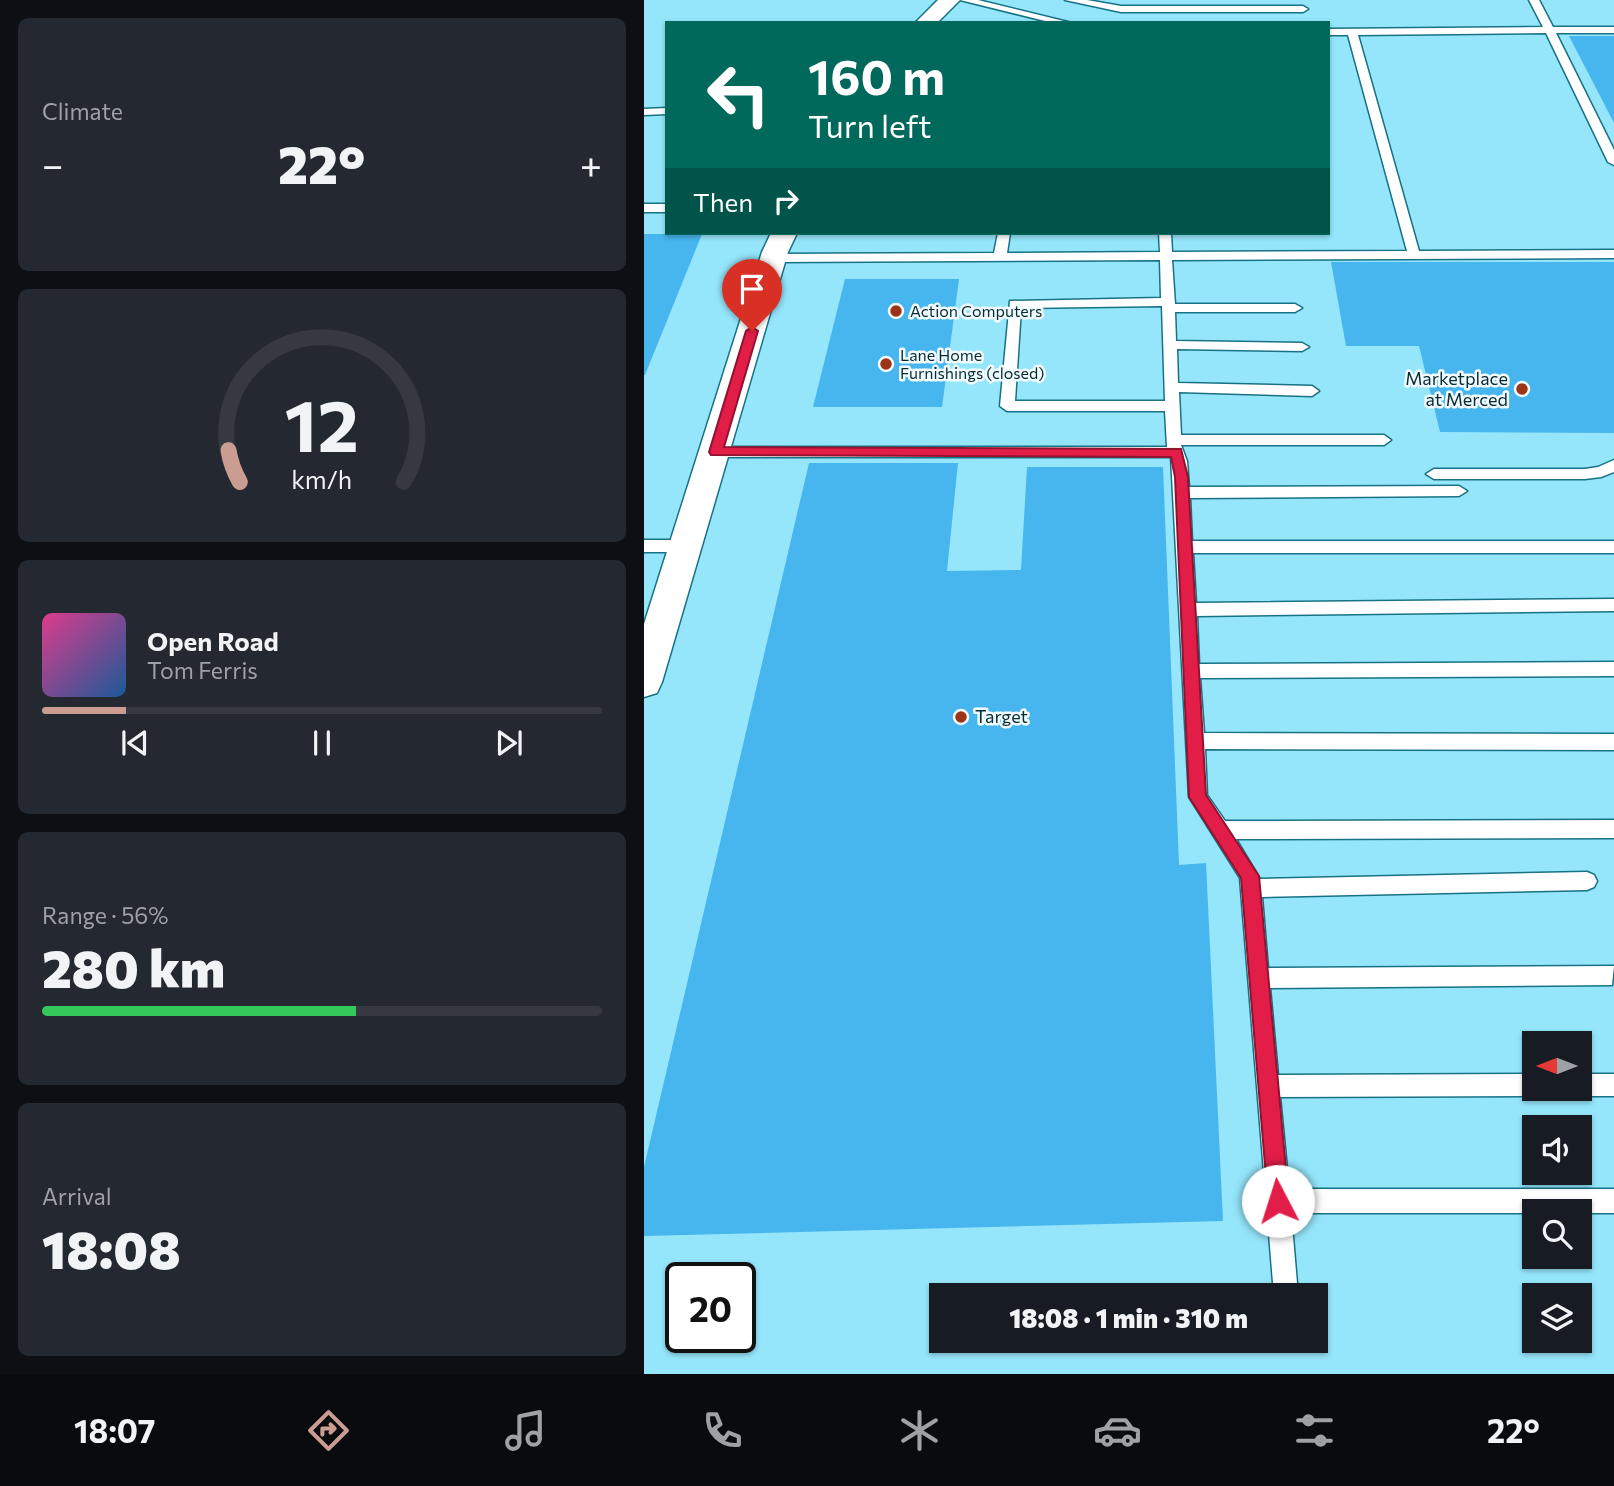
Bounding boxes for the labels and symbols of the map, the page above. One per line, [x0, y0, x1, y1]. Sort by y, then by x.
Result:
pin [722, 259, 782, 331]
place label: Action Computers [910, 301, 1042, 320]
marker: Action Computers [888, 303, 904, 319]
place label: Lane Home Furnishings (closed) [900, 345, 1044, 382]
marker: Lane Home Furnishings (closed) [878, 356, 894, 372]
place label: Marketplace at Merced [1405, 367, 1508, 410]
marker: Marketplace at Merced [1514, 381, 1530, 397]
place label: Target [975, 705, 1028, 727]
marker: Target [953, 709, 969, 725]
north arrow [1522, 1031, 1592, 1101]
position arrow [1241, 1164, 1315, 1238]
speed limit sign: 20 [665, 1262, 756, 1353]

